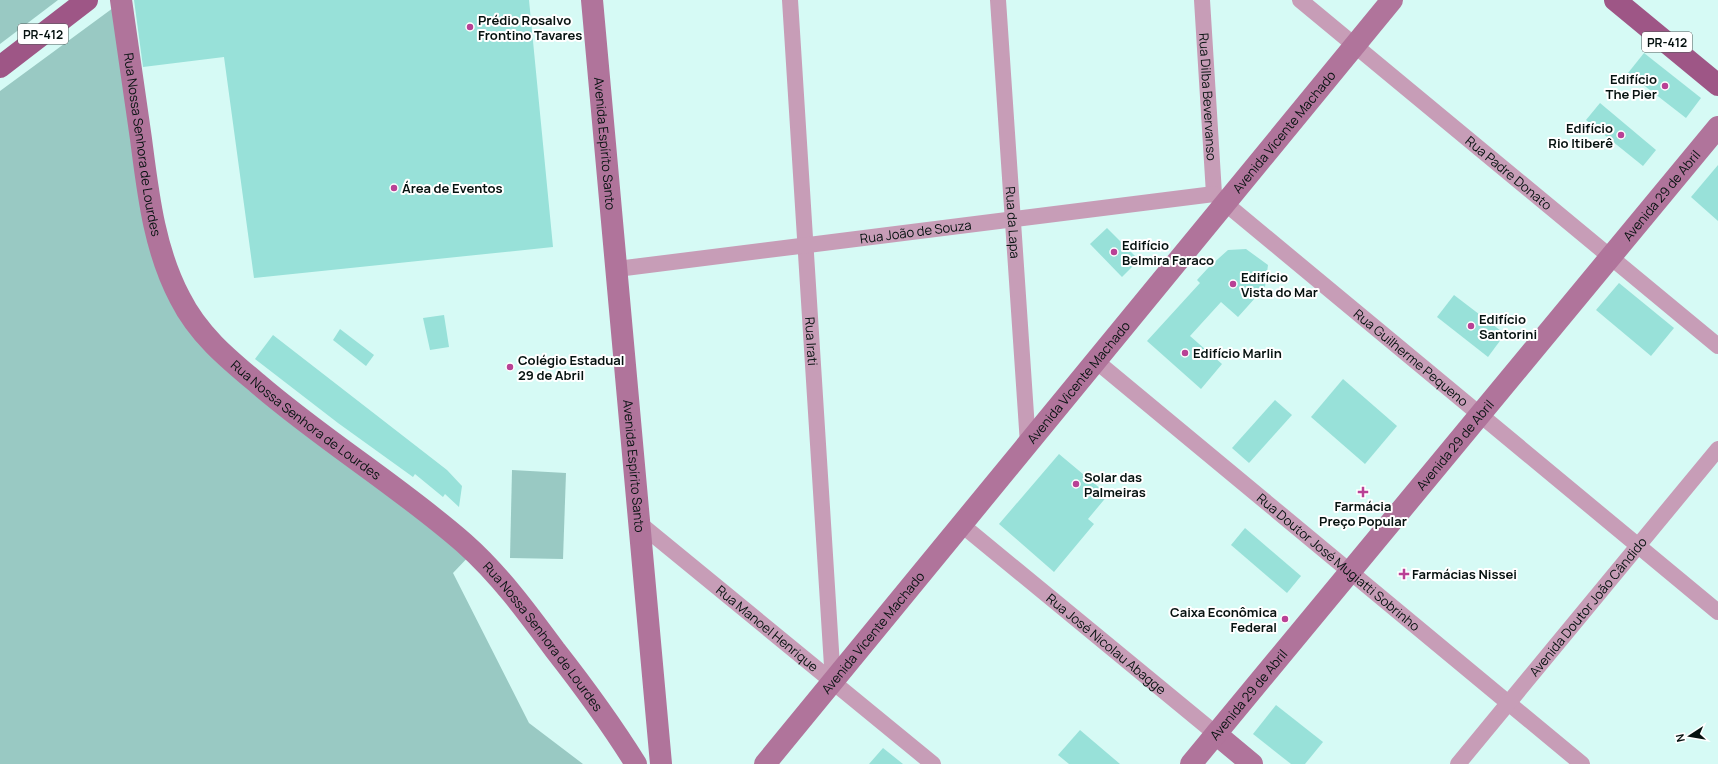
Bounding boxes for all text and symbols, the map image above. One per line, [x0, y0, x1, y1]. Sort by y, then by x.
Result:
place label: Prédio Rosalvo Frontino Tavares [478, 11, 582, 44]
marker: Prédio Rosalvo Frontino Tavares [465, 22, 475, 32]
road number: PR-412 [18, 24, 68, 44]
street label: Rua Dilba Bevervanso [1195, 32, 1221, 161]
road number: PR-412 [1642, 32, 1692, 52]
street label: Rua Nossa Senhora de Lourdes [120, 51, 166, 238]
street label: Avenida Vicente Machado [1228, 66, 1340, 197]
place label: Edifício The Pier [1606, 70, 1657, 103]
street label: Avenida Espírito Santo [590, 76, 620, 211]
marker: Edifício The Pier [1660, 81, 1670, 91]
place label: Edifício Rio Itiberê [1548, 119, 1613, 152]
marker: Edifício Rio Itiberê [1616, 130, 1626, 140]
street label: Rua Padre Donato [1462, 132, 1556, 214]
street label: Avenida 29 de Abril [1619, 146, 1704, 244]
place label: Área de Eventos [402, 179, 502, 197]
marker: Área de Eventos [389, 183, 399, 193]
street label: Rua da Lapa [1002, 186, 1024, 259]
street label: Rua João de Souza [859, 216, 972, 247]
place label: Edifício Belmira Faraco [1122, 236, 1214, 269]
marker: Edifício Belmira Faraco [1109, 247, 1119, 257]
place label: Edifício Vista do Mar [1241, 268, 1318, 301]
marker: Edifício Vista do Mar [1228, 279, 1238, 289]
street label: Rua Guilherme Pequeno [1350, 305, 1472, 410]
place label: Edifício Santorini [1479, 310, 1537, 343]
street label: Rua Irati [801, 316, 822, 366]
street label: Avenida Vicente Machado [1023, 317, 1134, 447]
marker: Edifício Santorini [1466, 321, 1476, 331]
place label: Edifício Marlin [1193, 344, 1282, 362]
marker: Edifício Marlin [1180, 348, 1190, 358]
place label: Colégio Estadual 29 de Abril [518, 351, 624, 384]
street label: Rua Nossa Senhora de Lourdes [227, 356, 385, 484]
marker: Colégio Estadual 29 de Abril [505, 362, 515, 372]
street label: Avenida 29 de Abril [1412, 396, 1498, 494]
street label: Avenida Espírito Santo [619, 399, 649, 534]
place label: Solar das Palmeiras [1084, 468, 1146, 501]
marker: Solar das Palmeiras [1071, 479, 1081, 489]
marker: Farmácia Preço Popular [1358, 487, 1368, 497]
street label: Rua Doutor José Mugiatti Sobrinho [1253, 489, 1424, 635]
place label: Farmácia Preço Popular [1319, 497, 1407, 530]
street label: Avenida Doutor João Cândido [1525, 533, 1651, 680]
street label: Rua Nossa Senhora de Lourdes [479, 558, 607, 715]
place label: Farmácias Nissei [1412, 565, 1517, 583]
street label: Avenida Vicente Machado [817, 567, 929, 698]
marker: Farmácias Nissei [1399, 569, 1409, 579]
street label: Rua Manoel Henrique [712, 581, 823, 676]
street label: Rua José Nicolau Abagge [1043, 589, 1170, 699]
place label: Caixa Econômica Federal [1170, 603, 1277, 636]
marker: Caixa Econômica Federal [1280, 614, 1290, 624]
street label: Avenida 29 de Abril [1206, 646, 1291, 744]
north arrow [1670, 716, 1710, 756]
text: N [1672, 733, 1688, 744]

